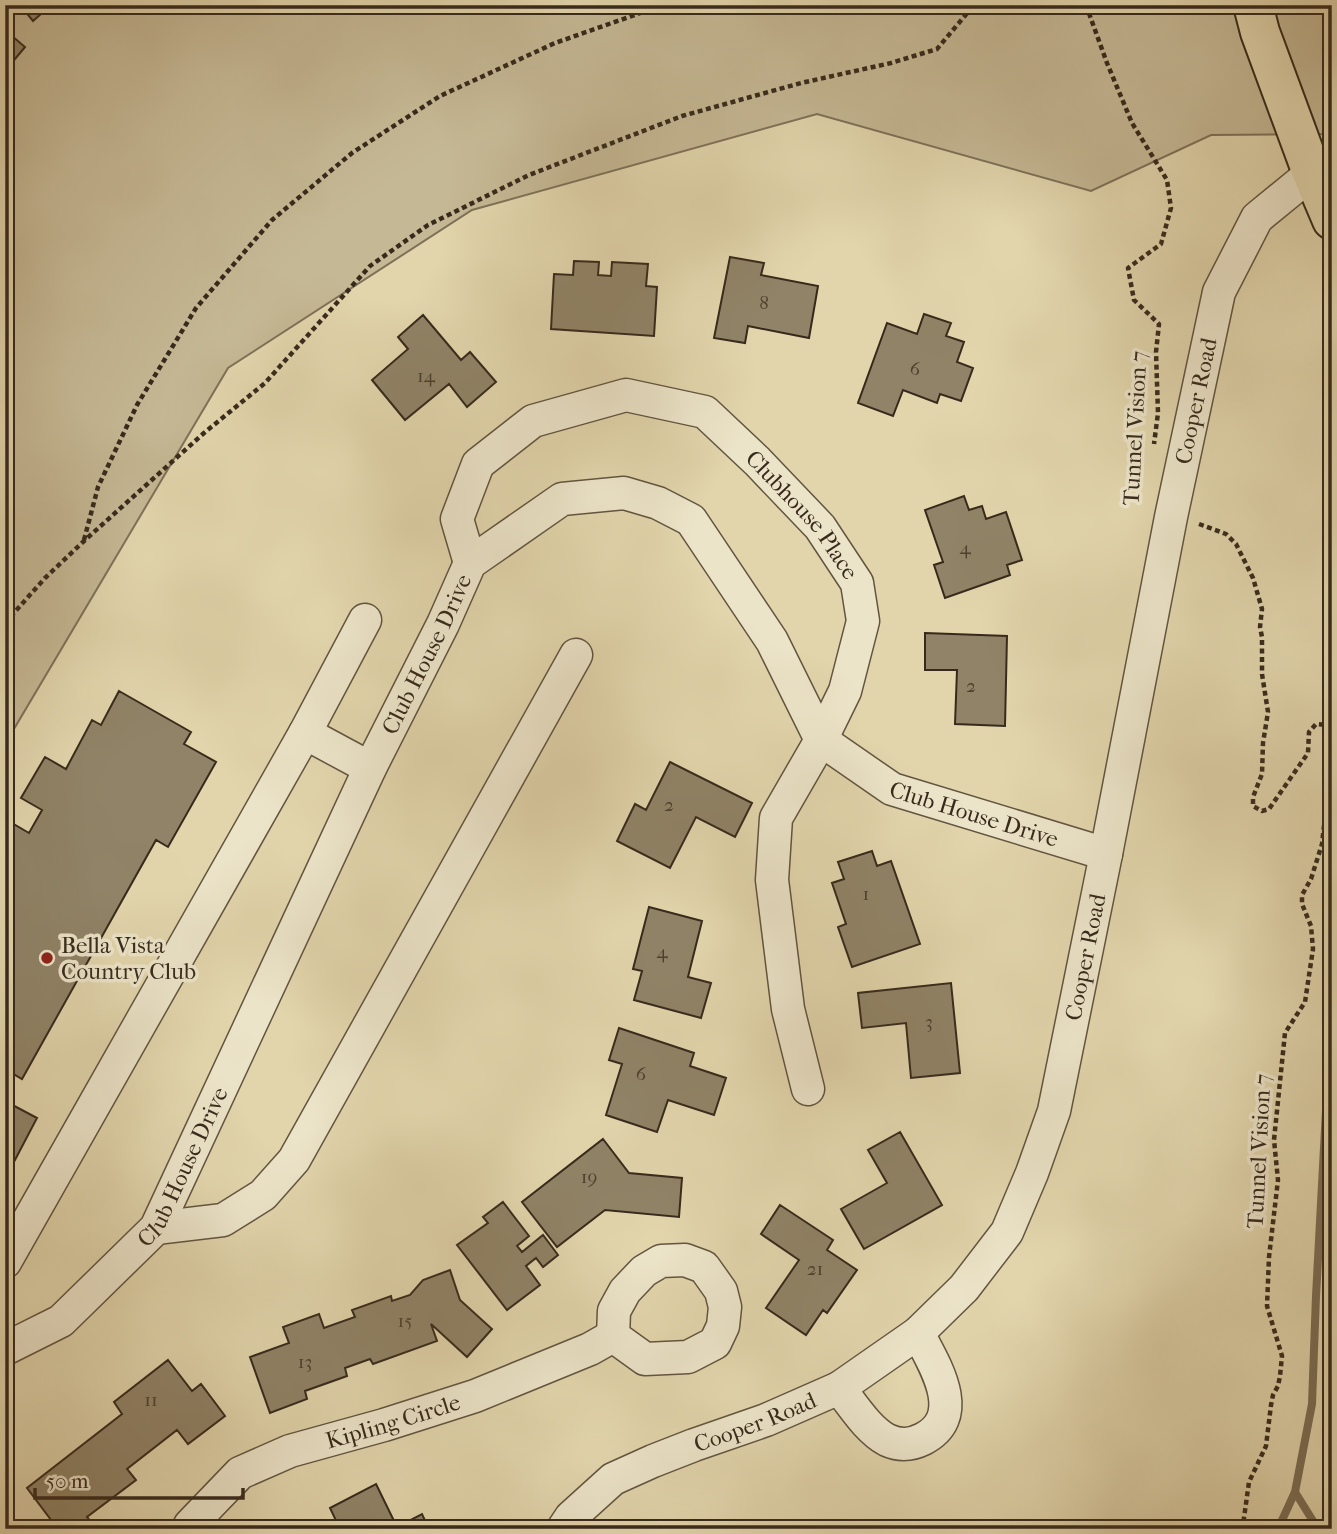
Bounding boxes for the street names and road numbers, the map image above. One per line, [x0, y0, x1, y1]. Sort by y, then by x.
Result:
street label: Cooper Road [1169, 335, 1222, 467]
street label: Tunnel Vision 7 [1117, 350, 1153, 506]
street label: Clubhouse Place [741, 444, 864, 584]
street label: Club House Drive [376, 570, 477, 739]
street label: Club House Drive [886, 776, 1062, 852]
street label: Cooper Road [1059, 891, 1111, 1023]
street label: Tunnel Vision 7 [1241, 1073, 1277, 1229]
street label: Club House Drive [131, 1083, 233, 1252]
street label: Cooper Road [690, 1386, 821, 1458]
street label: Kipling Circle [323, 1388, 463, 1454]

